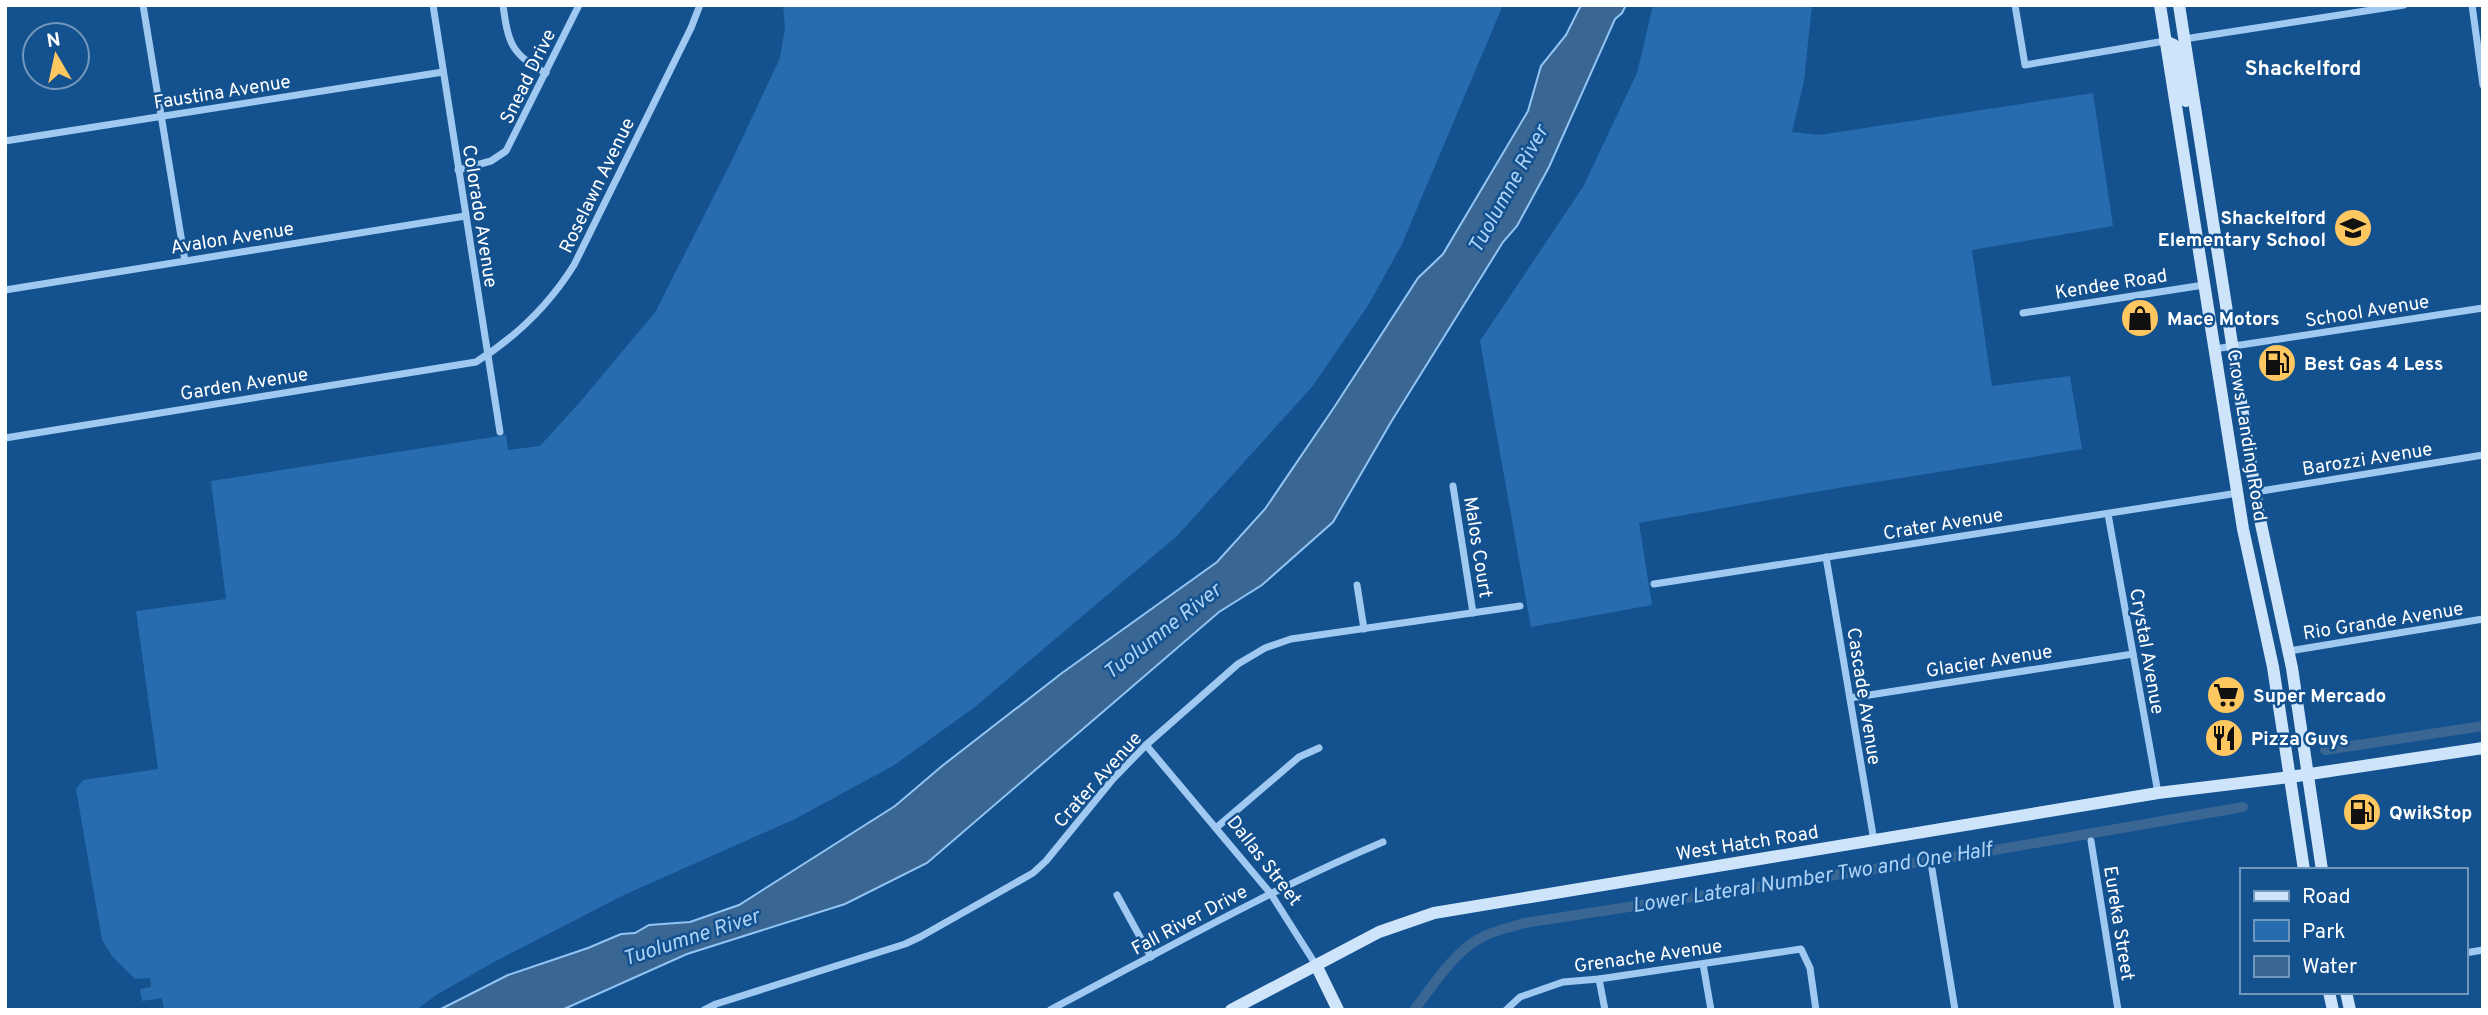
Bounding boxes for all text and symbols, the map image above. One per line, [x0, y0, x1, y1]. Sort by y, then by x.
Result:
north arrow [21, 21, 91, 91]
street label: Snead Drive [495, 25, 562, 128]
text: N [45, 28, 62, 54]
district label: Shackelford [2245, 56, 2361, 83]
street label: Faustina Avenue [152, 70, 292, 116]
street label: Roselawn Avenue [555, 114, 641, 258]
water label: Tuolumne River [1463, 119, 1557, 259]
street label: Colorado Avenue [456, 143, 502, 289]
place label: Shackelford Elementary School [2158, 207, 2326, 253]
school or university icon: Shackelford Elementary School [2332, 207, 2374, 249]
street label: Avalon Avenue [169, 217, 296, 261]
street label: Kendee Road [2053, 264, 2169, 306]
street label: School Avenue [2304, 290, 2431, 334]
shop icon: Mace Motors [2119, 297, 2161, 339]
place label: Mace Motors [2167, 308, 2280, 332]
fuel station icon: Best Gas 4 Less [2256, 342, 2298, 384]
street label: Crows Landing Road [2221, 348, 2271, 523]
place label: Best Gas 4 Less [2304, 353, 2443, 377]
street label: Garden Avenue [179, 363, 310, 407]
street label: Barozzi Avenue [2301, 438, 2434, 482]
street label: Malos Court [1457, 495, 1497, 600]
street label: Crater Avenue [1882, 504, 2005, 546]
water label: Tuolumne River [1098, 576, 1229, 687]
street label: Crystal Avenue [2123, 587, 2169, 716]
street label: Rio Grande Avenue [2301, 597, 2465, 646]
street label: Cascade Avenue [1840, 626, 1886, 767]
street label: Glacier Avenue [1924, 640, 2054, 684]
supermarket icon: Super Mercado [2205, 674, 2247, 716]
place label: Super Mercado [2253, 685, 2386, 709]
restaurant icon: Pizza Guys [2203, 717, 2245, 759]
street label: Crater Avenue [1049, 727, 1148, 833]
place label: Pizza Guys [2251, 728, 2349, 752]
fuel station icon: QwikStop [2341, 791, 2383, 833]
place label: QwikStop [2389, 802, 2472, 826]
street label: Dallas Street [1221, 811, 1306, 911]
street label: West Hatch Road [1674, 821, 1820, 867]
water label: Lower Lateral Number Two and One Half [1631, 836, 1996, 920]
street label: Eureka Street [2097, 864, 2139, 982]
legend [2240, 868, 2467, 994]
street label: Fall River Drive [1128, 880, 1252, 961]
text: Road [2302, 884, 2351, 911]
water label: Tuolumne River [620, 903, 765, 973]
text: Park [2302, 919, 2345, 946]
street label: Grenache Avenue [1573, 935, 1724, 979]
text: Water [2302, 954, 2357, 981]

